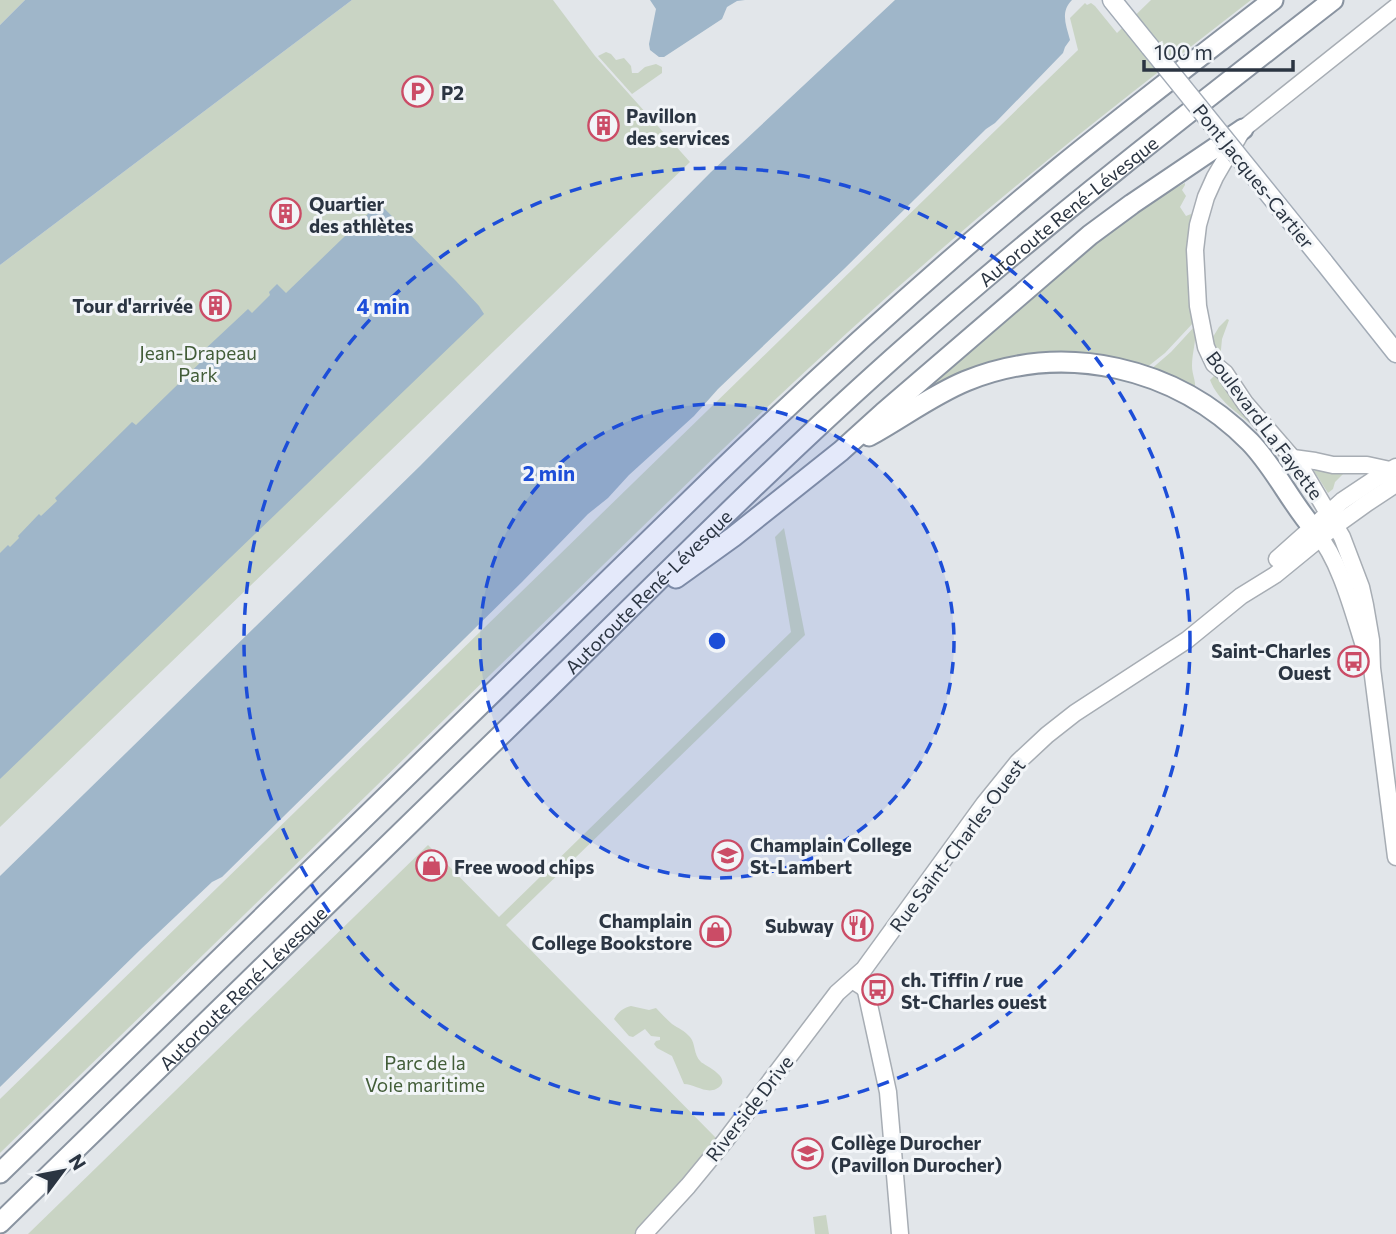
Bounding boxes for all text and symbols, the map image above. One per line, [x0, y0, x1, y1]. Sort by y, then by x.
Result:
scale bar [1144, 28, 1293, 72]
text: 100 m [1154, 39, 1213, 64]
parking icon: P2 [401, 75, 435, 109]
place label: P2 [441, 81, 464, 104]
street label: Pont Jacques-Cartier [1189, 99, 1320, 253]
place label: Pavillon des services [626, 104, 730, 149]
building icon: Pavillon des services [586, 109, 620, 143]
street label: Autoroute René-Lévesque [973, 131, 1162, 291]
place label: Quartier des athlètes [309, 192, 414, 237]
building icon: Quartier des athlètes [269, 197, 303, 231]
building icon: Tour d'arrivée [199, 288, 233, 322]
text: 4 min [356, 293, 410, 318]
place label: Tour d'arrivée [72, 294, 193, 317]
park label: Jean-Drapeau Park [139, 341, 257, 386]
street label: Boulevard La Fayette [1202, 346, 1328, 504]
text: 2 min [523, 460, 575, 485]
street label: Autoroute René-Lévesque [560, 504, 736, 678]
centre of rings [705, 629, 729, 653]
place label: Saint-Charles Ouest [1211, 639, 1331, 684]
bus stop icon: Saint-Charles Ouest [1337, 644, 1371, 678]
street label: Rue Saint-Charles Ouest [884, 754, 1030, 936]
place label: Champlain College St-Lambert [750, 833, 912, 878]
school or university icon: Champlain College St-Lambert [710, 838, 744, 872]
shop icon: Free wood chips [414, 849, 448, 883]
place label: Free wood chips [454, 855, 594, 878]
street label: Autoroute René-Lévesque [154, 901, 331, 1074]
restaurant icon: Subway [840, 908, 874, 942]
place label: Champlain College Bookstore [532, 909, 692, 954]
shop icon: Champlain College Bookstore [698, 914, 732, 948]
place label: Subway [765, 914, 835, 937]
place label: ch. Tiffin / rue St-Charles ouest [901, 968, 1047, 1013]
bus stop icon: ch. Tiffin / rue St-Charles ouest [861, 973, 895, 1007]
street label: Riverside Drive [700, 1050, 798, 1166]
park label: Parc de la Voie maritime [365, 1051, 485, 1096]
place label: Collège Durocher (Pavillon Durocher) [831, 1131, 1002, 1176]
north arrow [28, 1136, 98, 1206]
school or university icon: Collège Durocher (Pavillon Durocher) [791, 1136, 825, 1170]
text: N [64, 1150, 91, 1174]

